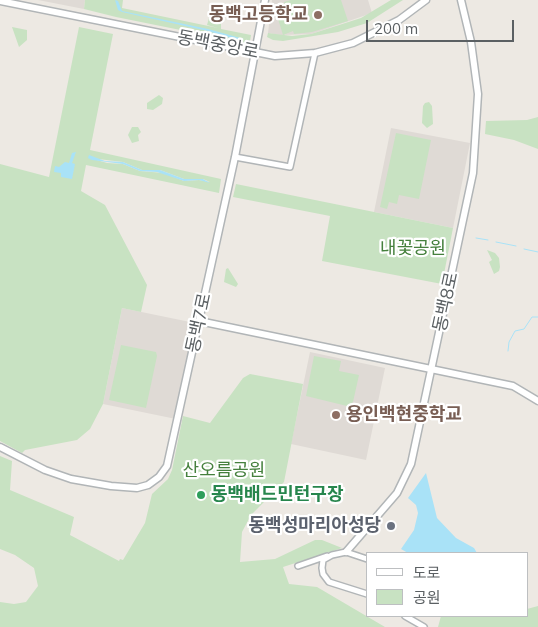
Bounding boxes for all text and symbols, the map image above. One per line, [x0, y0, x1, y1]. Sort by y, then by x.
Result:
place label: 동백고등학교 [209, 4, 308, 26]
marker: 동백고등학교 [312, 9, 324, 21]
scale bar [368, 10, 516, 42]
text: 200 m [374, 19, 418, 38]
street label: 동백중앙로 [175, 26, 261, 64]
park label: 내꽃공원 [380, 238, 446, 260]
street label: 동백8로 [429, 270, 463, 334]
street label: 동백7로 [182, 291, 216, 355]
place label: 용인백현중학교 [346, 404, 462, 426]
marker: 용인백현중학교 [330, 409, 342, 421]
park label: 산오름공원 [183, 460, 265, 482]
place label: 동백배드민턴구장 [211, 484, 343, 506]
marker: 동백배드민턴구장 [195, 489, 207, 501]
place label: 동백성마리아성당 [249, 515, 381, 537]
marker: 동백성마리아성당 [385, 520, 397, 532]
legend [366, 552, 528, 617]
text: 도로 [413, 563, 441, 582]
text: 공원 [413, 588, 441, 607]

